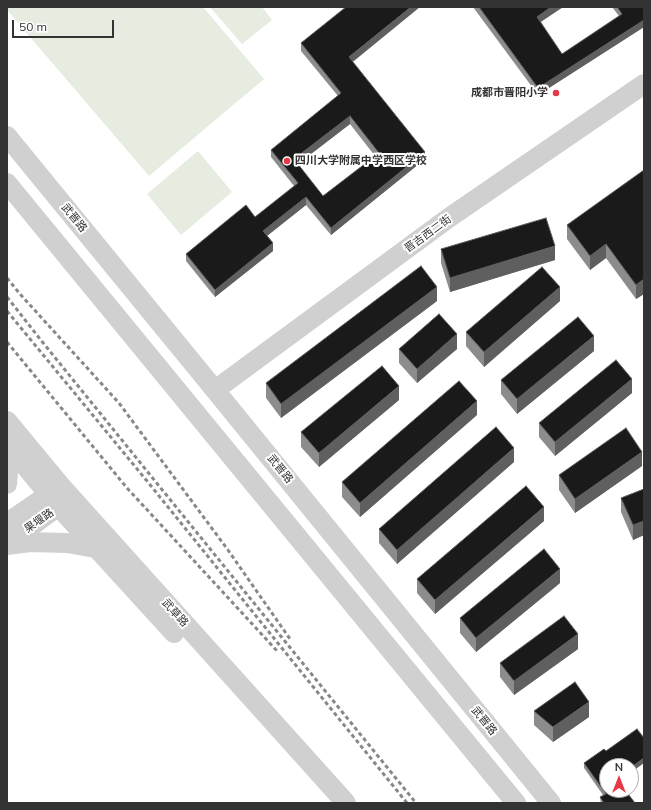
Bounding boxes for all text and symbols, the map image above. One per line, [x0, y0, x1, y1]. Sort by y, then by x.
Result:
scale bar [14, 12, 116, 38]
text: 50 m [19, 19, 47, 34]
place label: 成都市晋阳小学 [471, 86, 548, 100]
marker: 成都市晋阳小学 [551, 88, 561, 98]
place label: 四川大学附属中学西区学校 [295, 154, 427, 168]
marker: 四川大学附属中学西区学校 [282, 156, 292, 166]
street label: 武晋路 [58, 201, 90, 235]
street label: 晋吉西二街 [402, 212, 454, 256]
street label: 武晋路 [264, 452, 296, 486]
street label: 果堰路 [22, 506, 56, 536]
street label: 武草路 [159, 596, 191, 630]
street label: 武晋路 [468, 704, 500, 738]
north arrow [599, 758, 639, 798]
text: N [615, 760, 623, 774]

